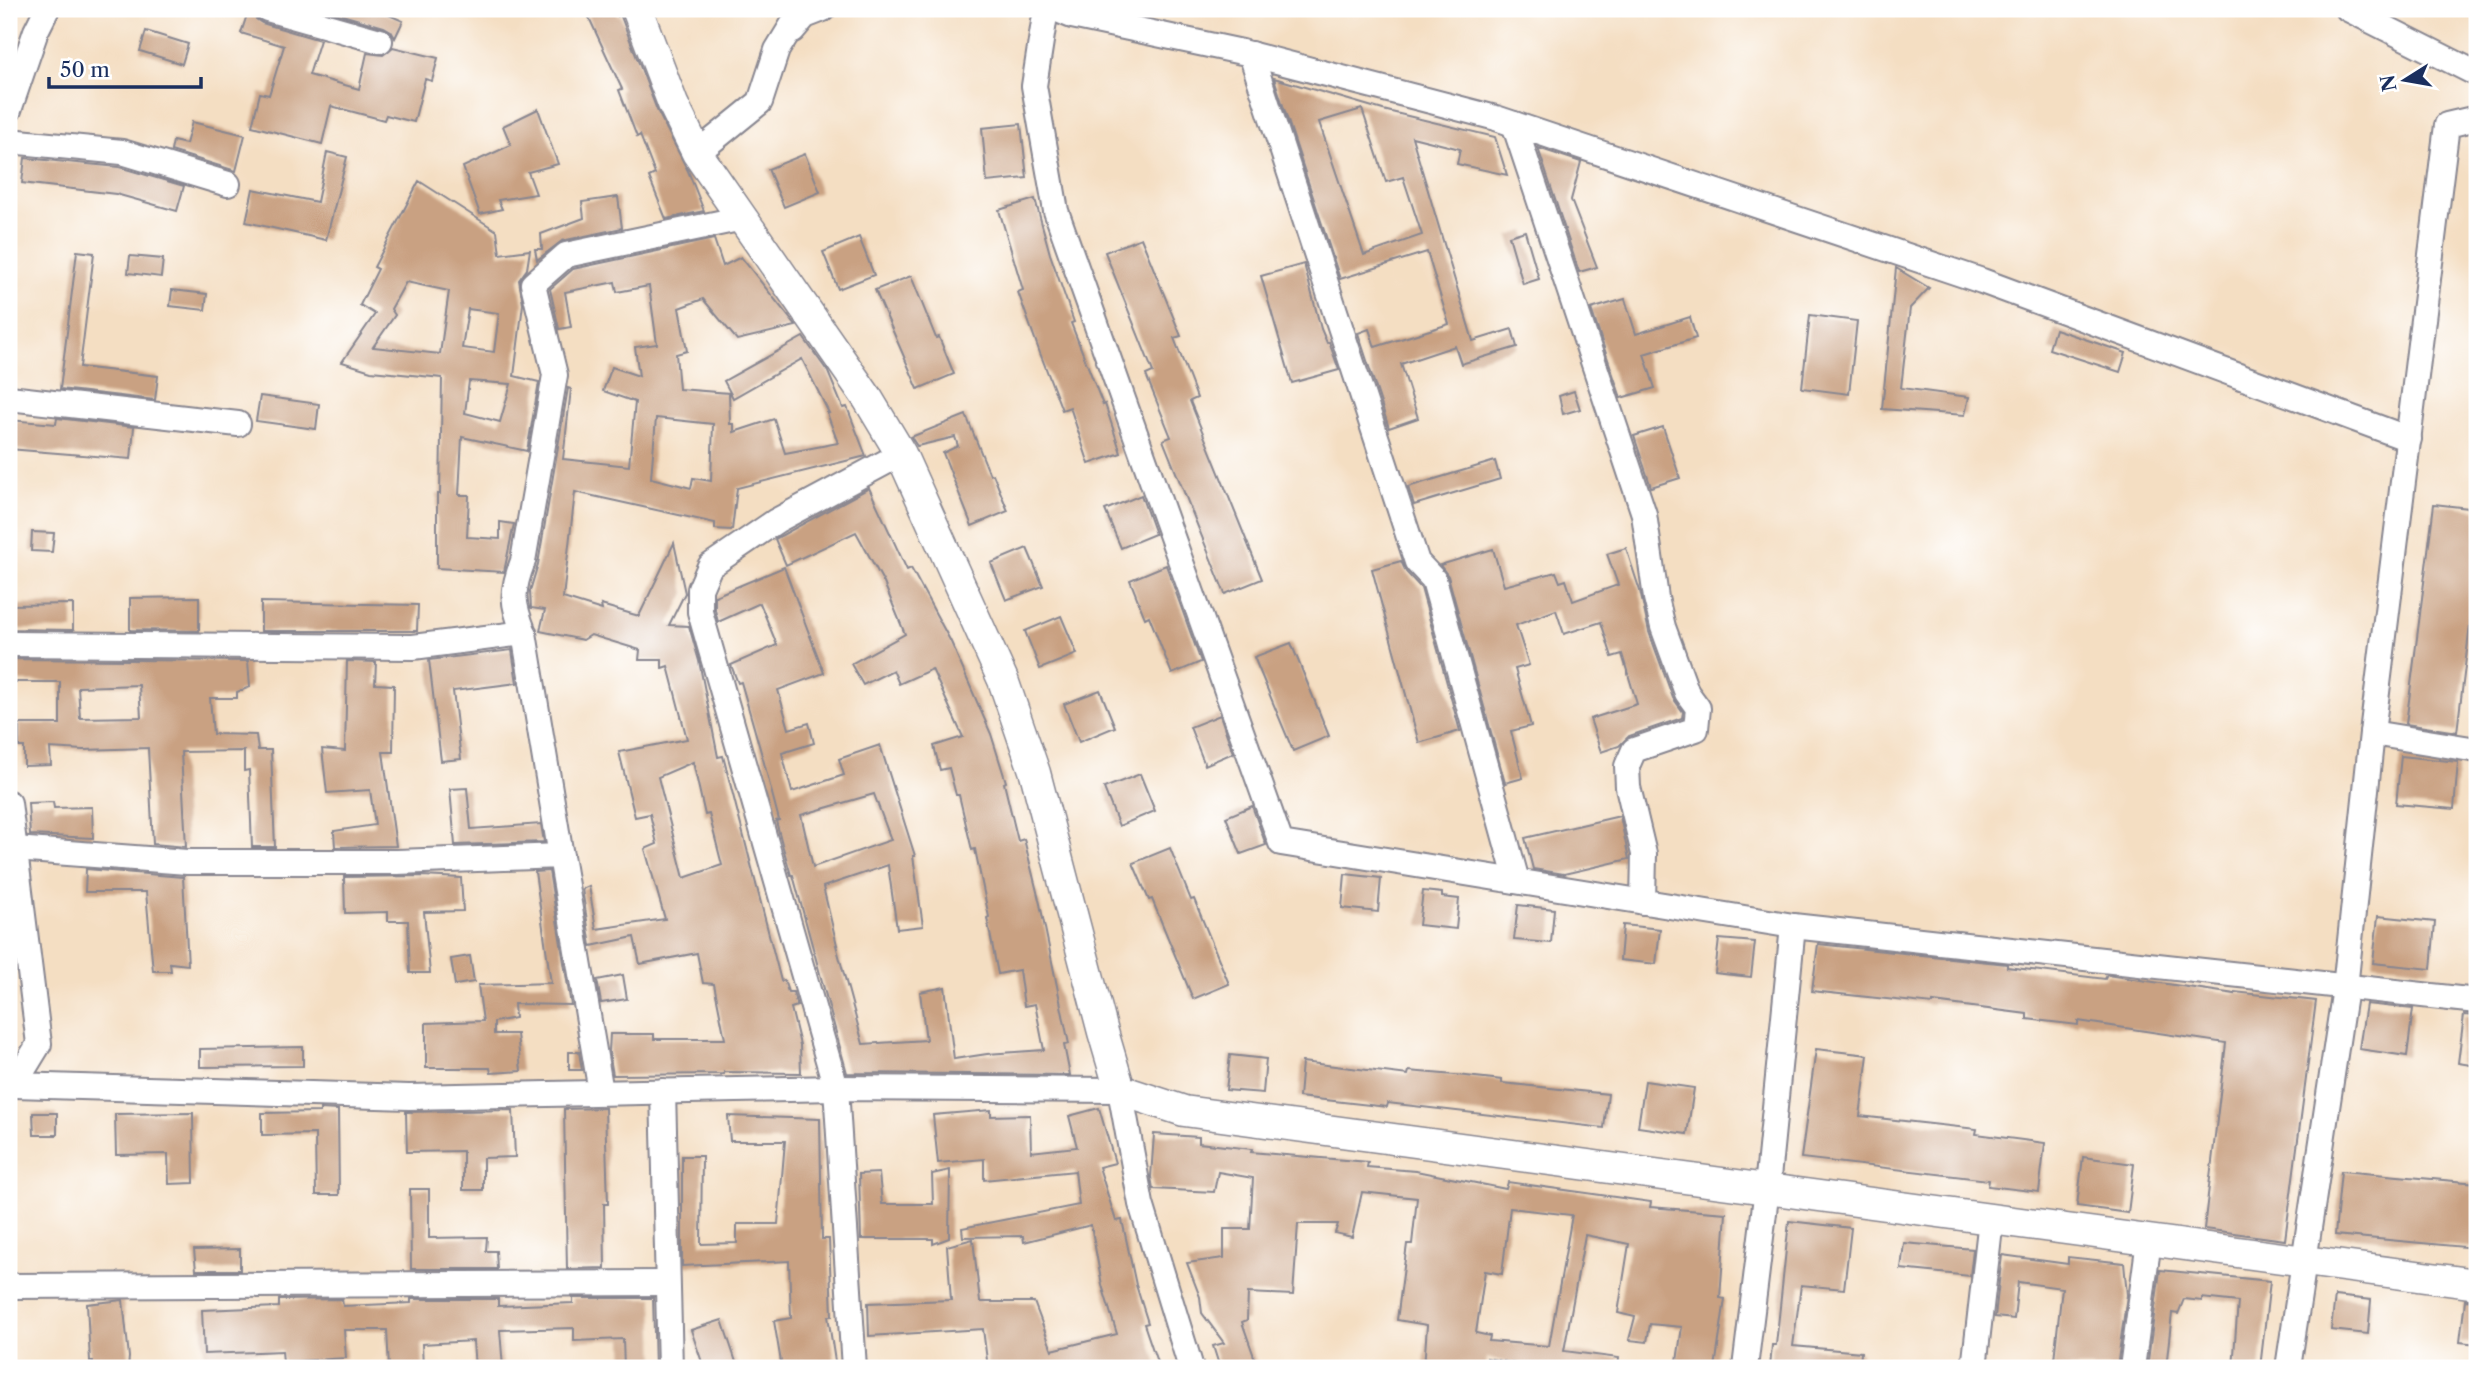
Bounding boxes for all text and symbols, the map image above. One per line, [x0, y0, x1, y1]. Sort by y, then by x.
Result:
scale bar [49, 46, 201, 90]
north arrow [2370, 46, 2440, 116]
text: 50 m [60, 57, 110, 82]
text: N [2376, 73, 2402, 93]

